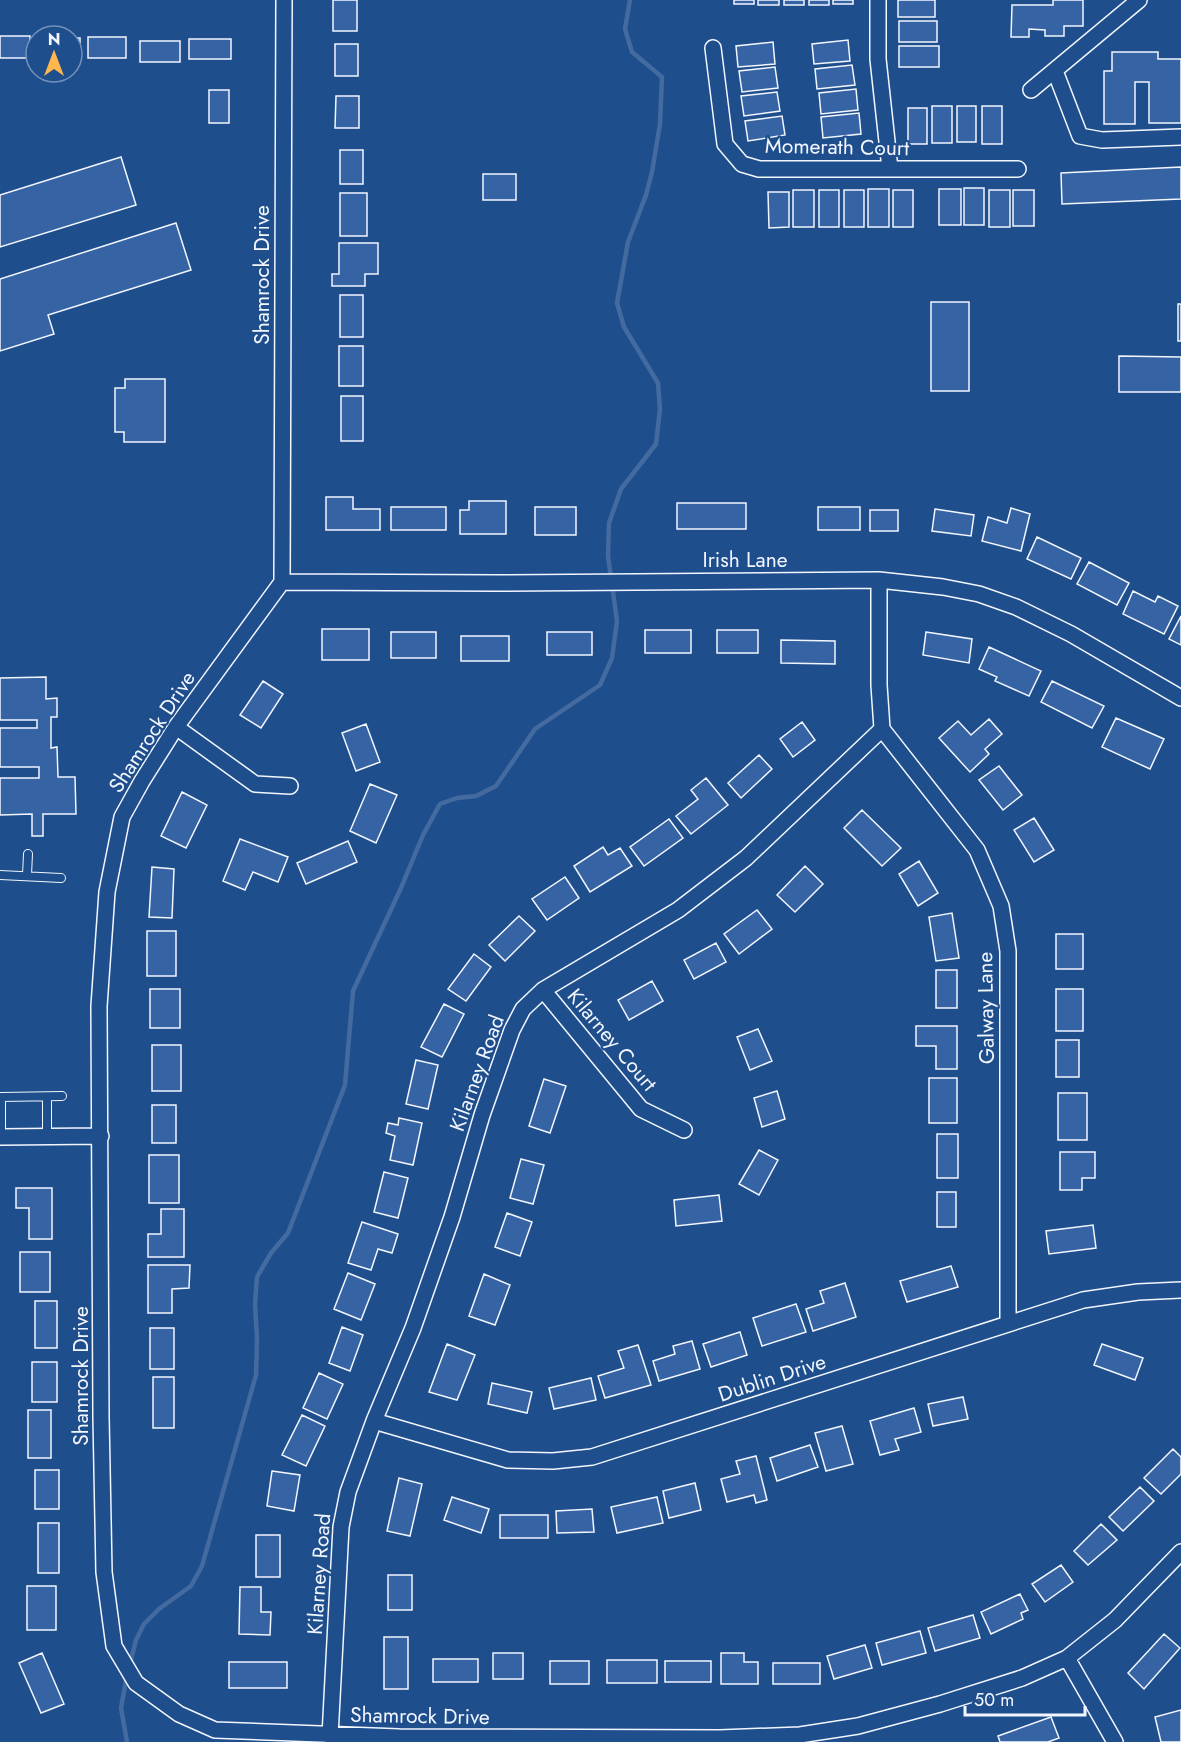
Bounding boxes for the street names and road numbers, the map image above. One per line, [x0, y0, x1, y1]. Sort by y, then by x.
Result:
street label: Momerath Court [765, 131, 909, 163]
street label: Shamrock Drive [247, 205, 277, 345]
street label: Irish Lane [703, 545, 788, 575]
street label: Shamrock Drive [101, 665, 203, 799]
street label: Galway Lane [970, 951, 1002, 1064]
street label: Kilarney Court [560, 982, 664, 1098]
street label: Kilarney Road [442, 1011, 512, 1135]
street label: Shamrock Drive [66, 1306, 96, 1446]
street label: Dublin Drive [714, 1346, 830, 1410]
street label: Kilarney Road [300, 1512, 338, 1636]
street label: Shamrock Drive [350, 1700, 490, 1732]

